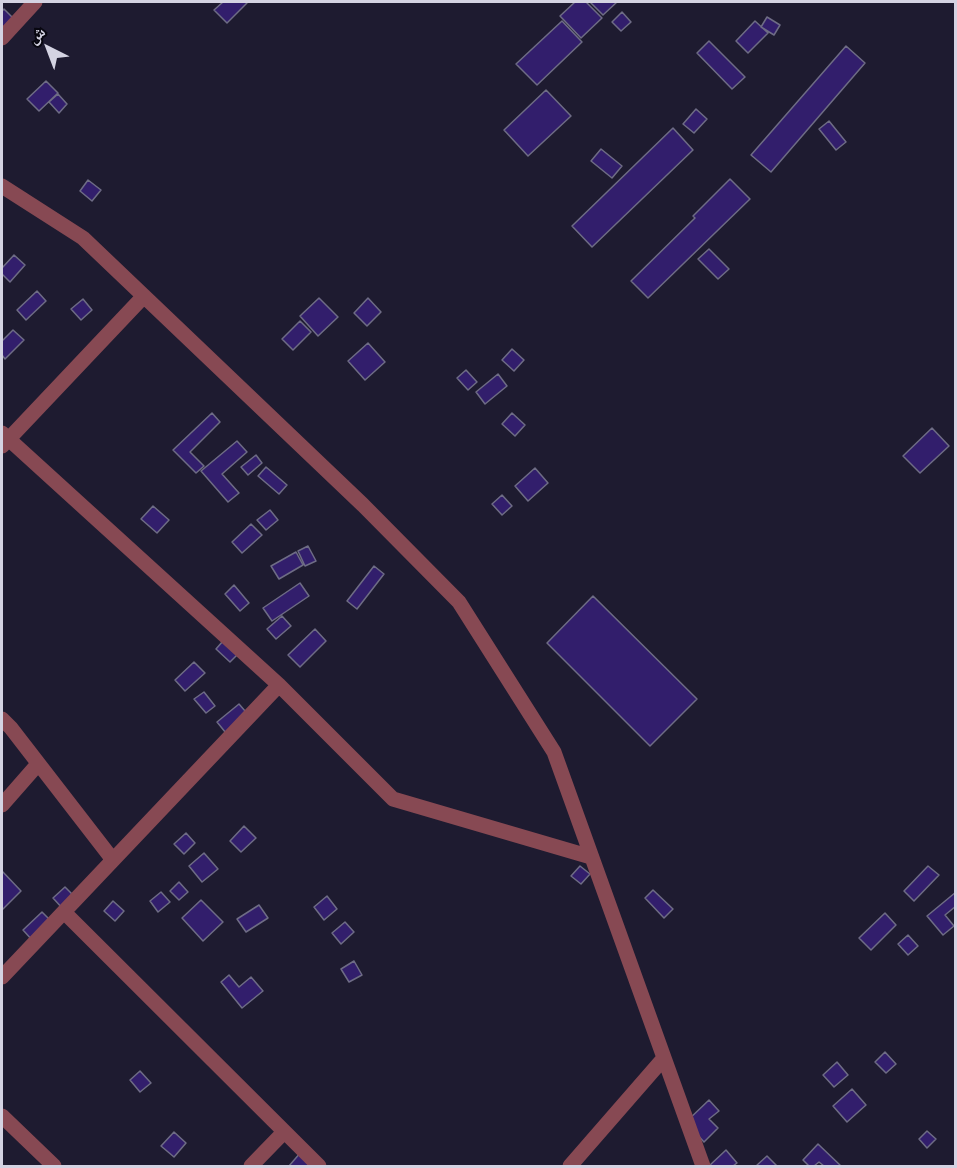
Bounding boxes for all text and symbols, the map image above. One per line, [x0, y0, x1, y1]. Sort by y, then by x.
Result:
north arrow [18, 18, 78, 78]
text: ش [23, 22, 49, 48]

